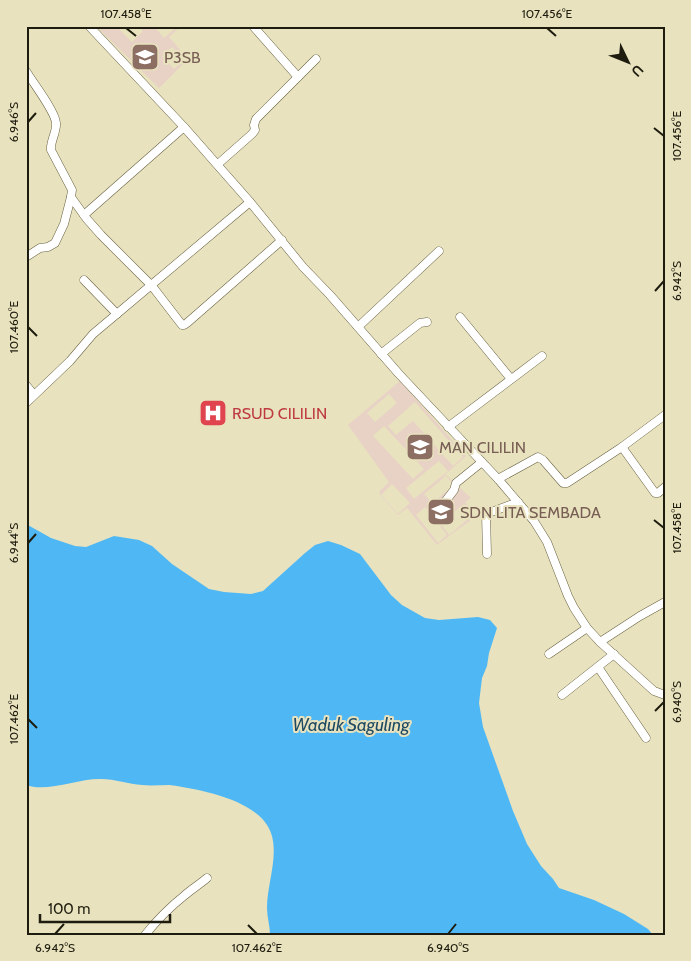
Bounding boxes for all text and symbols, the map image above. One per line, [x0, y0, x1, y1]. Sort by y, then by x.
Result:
text: 107.458°E [100, 6, 152, 21]
text: 107.456°E [522, 6, 573, 21]
north arrow [604, 38, 654, 88]
school or university icon: P3SB [130, 42, 160, 72]
place label: P3SB [164, 48, 201, 67]
text: U [627, 61, 648, 81]
text: 6.946°S [6, 102, 21, 142]
text: 107.456°E [669, 110, 684, 161]
text: 6.942°S [669, 261, 684, 301]
text: 107.460°E [6, 300, 21, 353]
hospital icon: RSUD CILILIN [198, 398, 228, 428]
place label: RSUD CILILIN [232, 404, 327, 423]
school or university icon: MAN CILILIN [405, 432, 435, 462]
place label: MAN CILILIN [439, 438, 526, 457]
school or university icon: SDN LITA SEMBADA [426, 497, 456, 527]
text: 107.458°E [669, 502, 684, 554]
place label: SDN LITA SEMBADA [460, 503, 601, 522]
text: 6.944°S [6, 523, 21, 563]
text: 6.940°S [669, 681, 684, 723]
text: 107.462°E [6, 693, 21, 744]
water label: Waduk Saguling [293, 714, 410, 736]
scale bar [40, 891, 170, 923]
text: 100 m [48, 900, 90, 918]
text: 6.942°S [35, 940, 75, 955]
text: 107.462°E [232, 940, 283, 955]
text: 6.940°S [427, 940, 469, 955]

